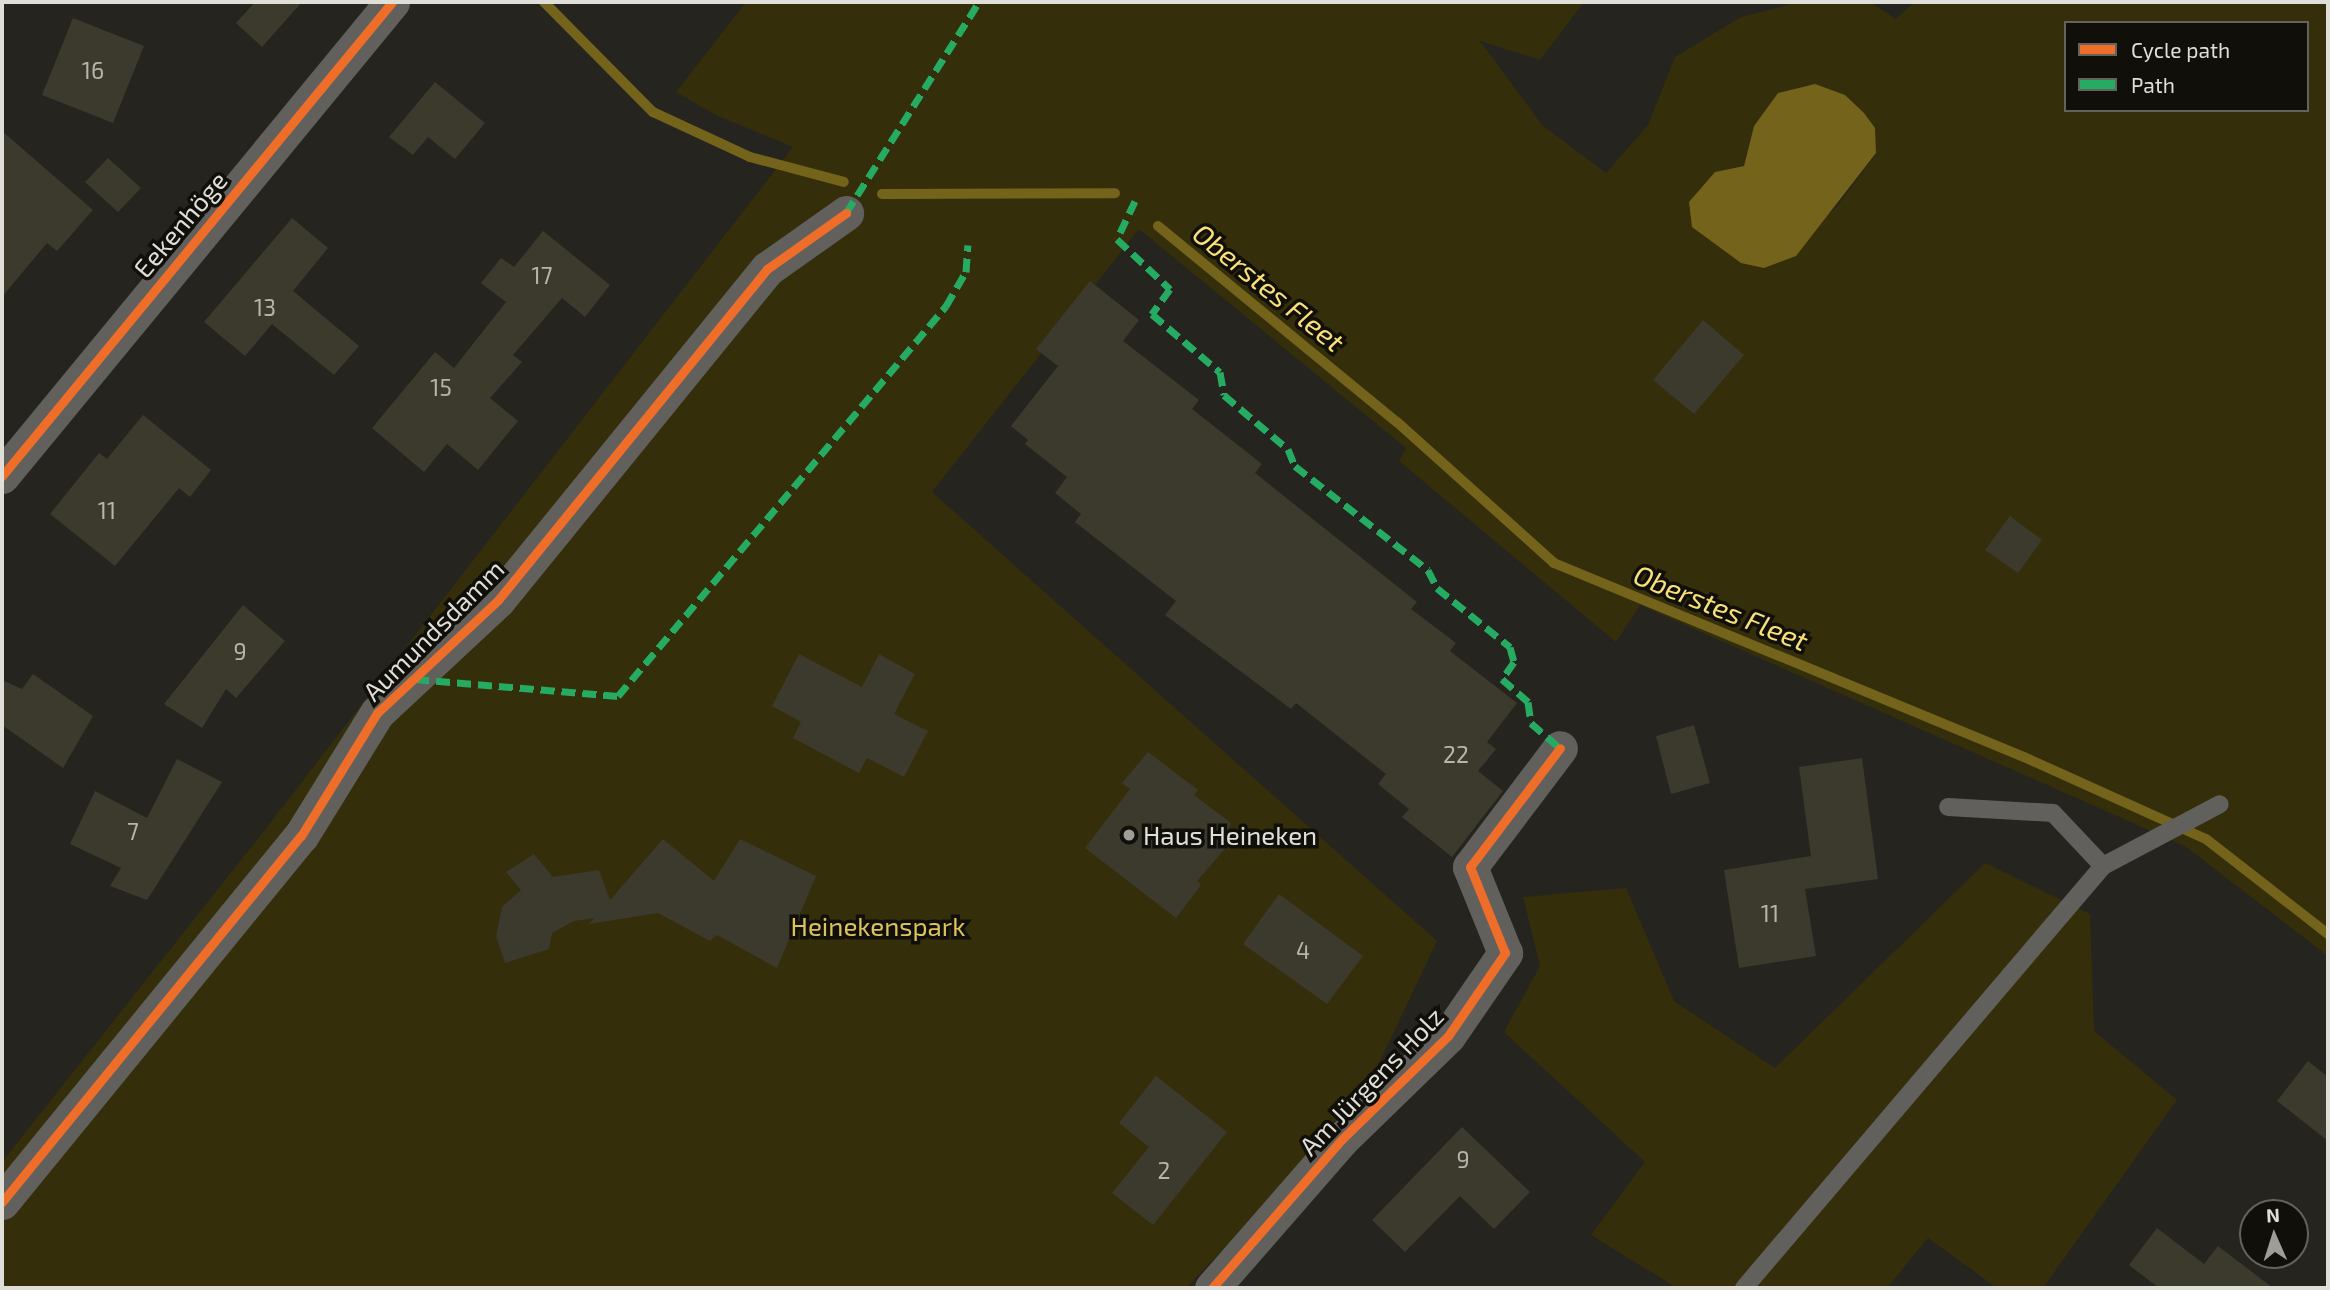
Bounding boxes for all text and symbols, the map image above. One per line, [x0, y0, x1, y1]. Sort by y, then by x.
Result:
legend [2064, 21, 2309, 112]
text: Cycle path [2131, 37, 2230, 62]
house number: 16 [82, 56, 104, 84]
text: Path [2131, 72, 2175, 97]
street label: Eekenhöge [127, 165, 233, 283]
water label: Oberstes Fleet [1187, 216, 1351, 358]
house number: 17 [532, 261, 552, 289]
house number: 13 [254, 293, 276, 321]
house number: 15 [430, 373, 452, 401]
house number: 11 [98, 496, 116, 524]
street label: Aumundsdamm [356, 553, 510, 707]
water label: Oberstes Fleet [1629, 557, 1813, 657]
house number: 9 [233, 637, 247, 665]
house number: 22 [1443, 740, 1469, 768]
house number: 7 [127, 817, 139, 845]
place label: Haus Heineken [1143, 819, 1317, 851]
marker: Haus Heineken [1121, 827, 1137, 843]
house number: 11 [1761, 899, 1779, 927]
park label: Heinekenspark [791, 910, 965, 942]
house number: 4 [1296, 936, 1310, 964]
street label: Am Jürgens Holz [1292, 1000, 1450, 1162]
house number: 9 [1456, 1145, 1470, 1173]
house number: 2 [1158, 1156, 1170, 1184]
north arrow [2239, 1199, 2309, 1269]
text: N [2266, 1203, 2280, 1226]

